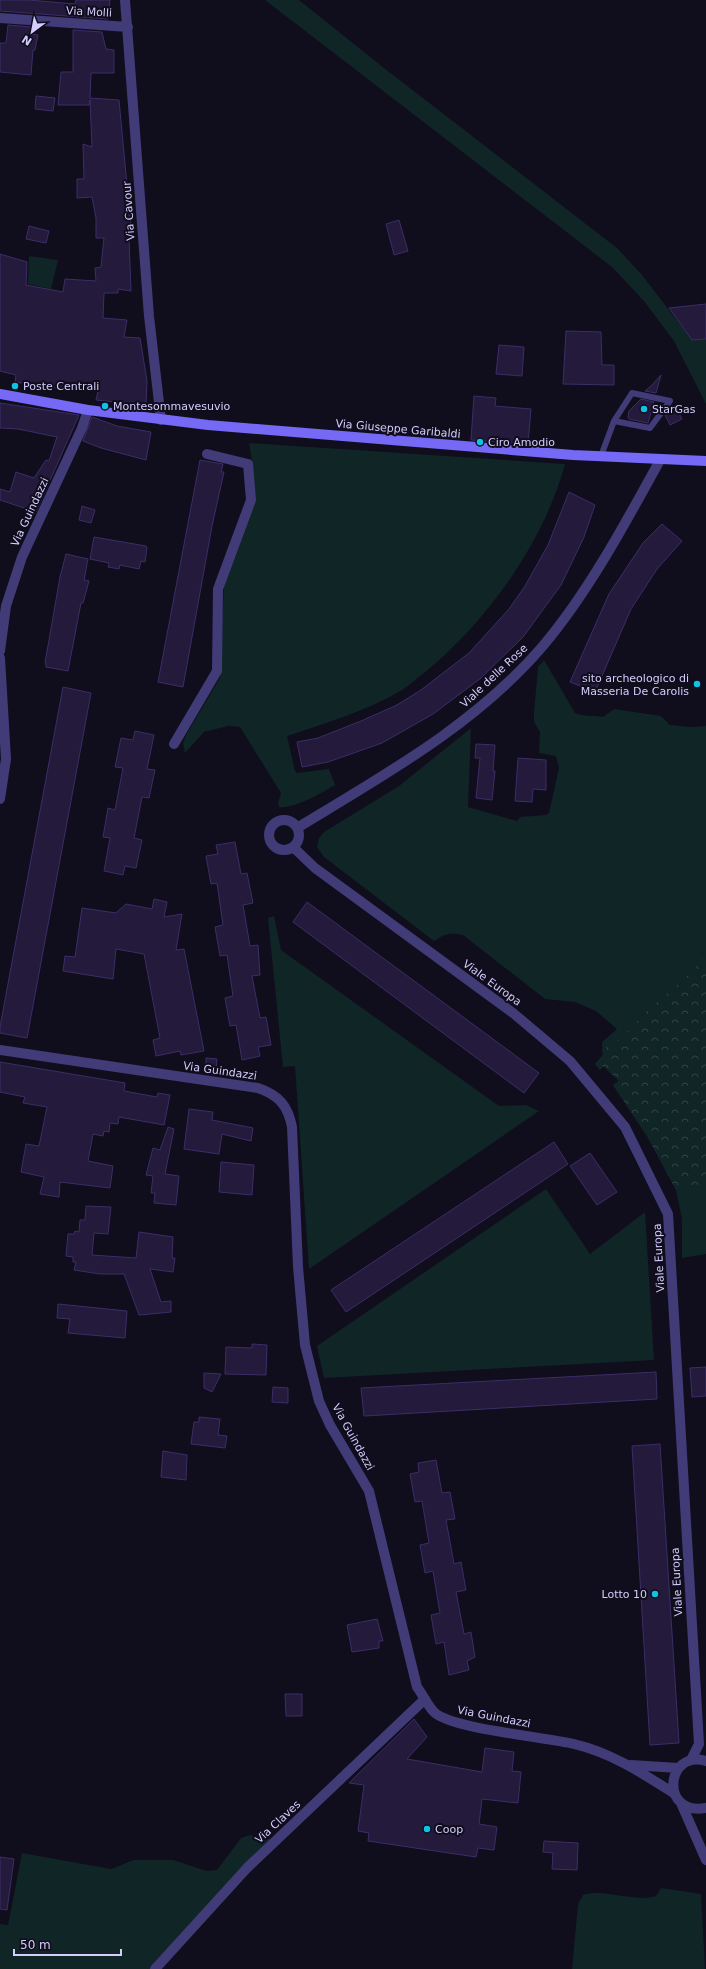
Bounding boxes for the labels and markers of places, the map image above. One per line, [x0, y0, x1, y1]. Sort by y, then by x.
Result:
place label: Poste Centrali [23, 380, 99, 393]
marker: Poste Centrali [10, 381, 20, 391]
place label: Montesommavesuvio [113, 400, 230, 413]
marker: Montesommavesuvio [100, 401, 110, 411]
place label: StarGas [652, 403, 696, 416]
marker: StarGas [639, 404, 649, 414]
place label: Ciro Amodio [488, 436, 555, 449]
marker: Ciro Amodio [475, 437, 485, 447]
place label: sito archeologico di Masseria De Carolis [581, 672, 689, 698]
marker: sito archeologico di Masseria De Carolis [692, 679, 702, 689]
place label: Lotto 10 [601, 1588, 647, 1601]
marker: Lotto 10 [650, 1589, 660, 1599]
place label: Coop [435, 1823, 463, 1836]
marker: Coop [422, 1824, 432, 1834]

